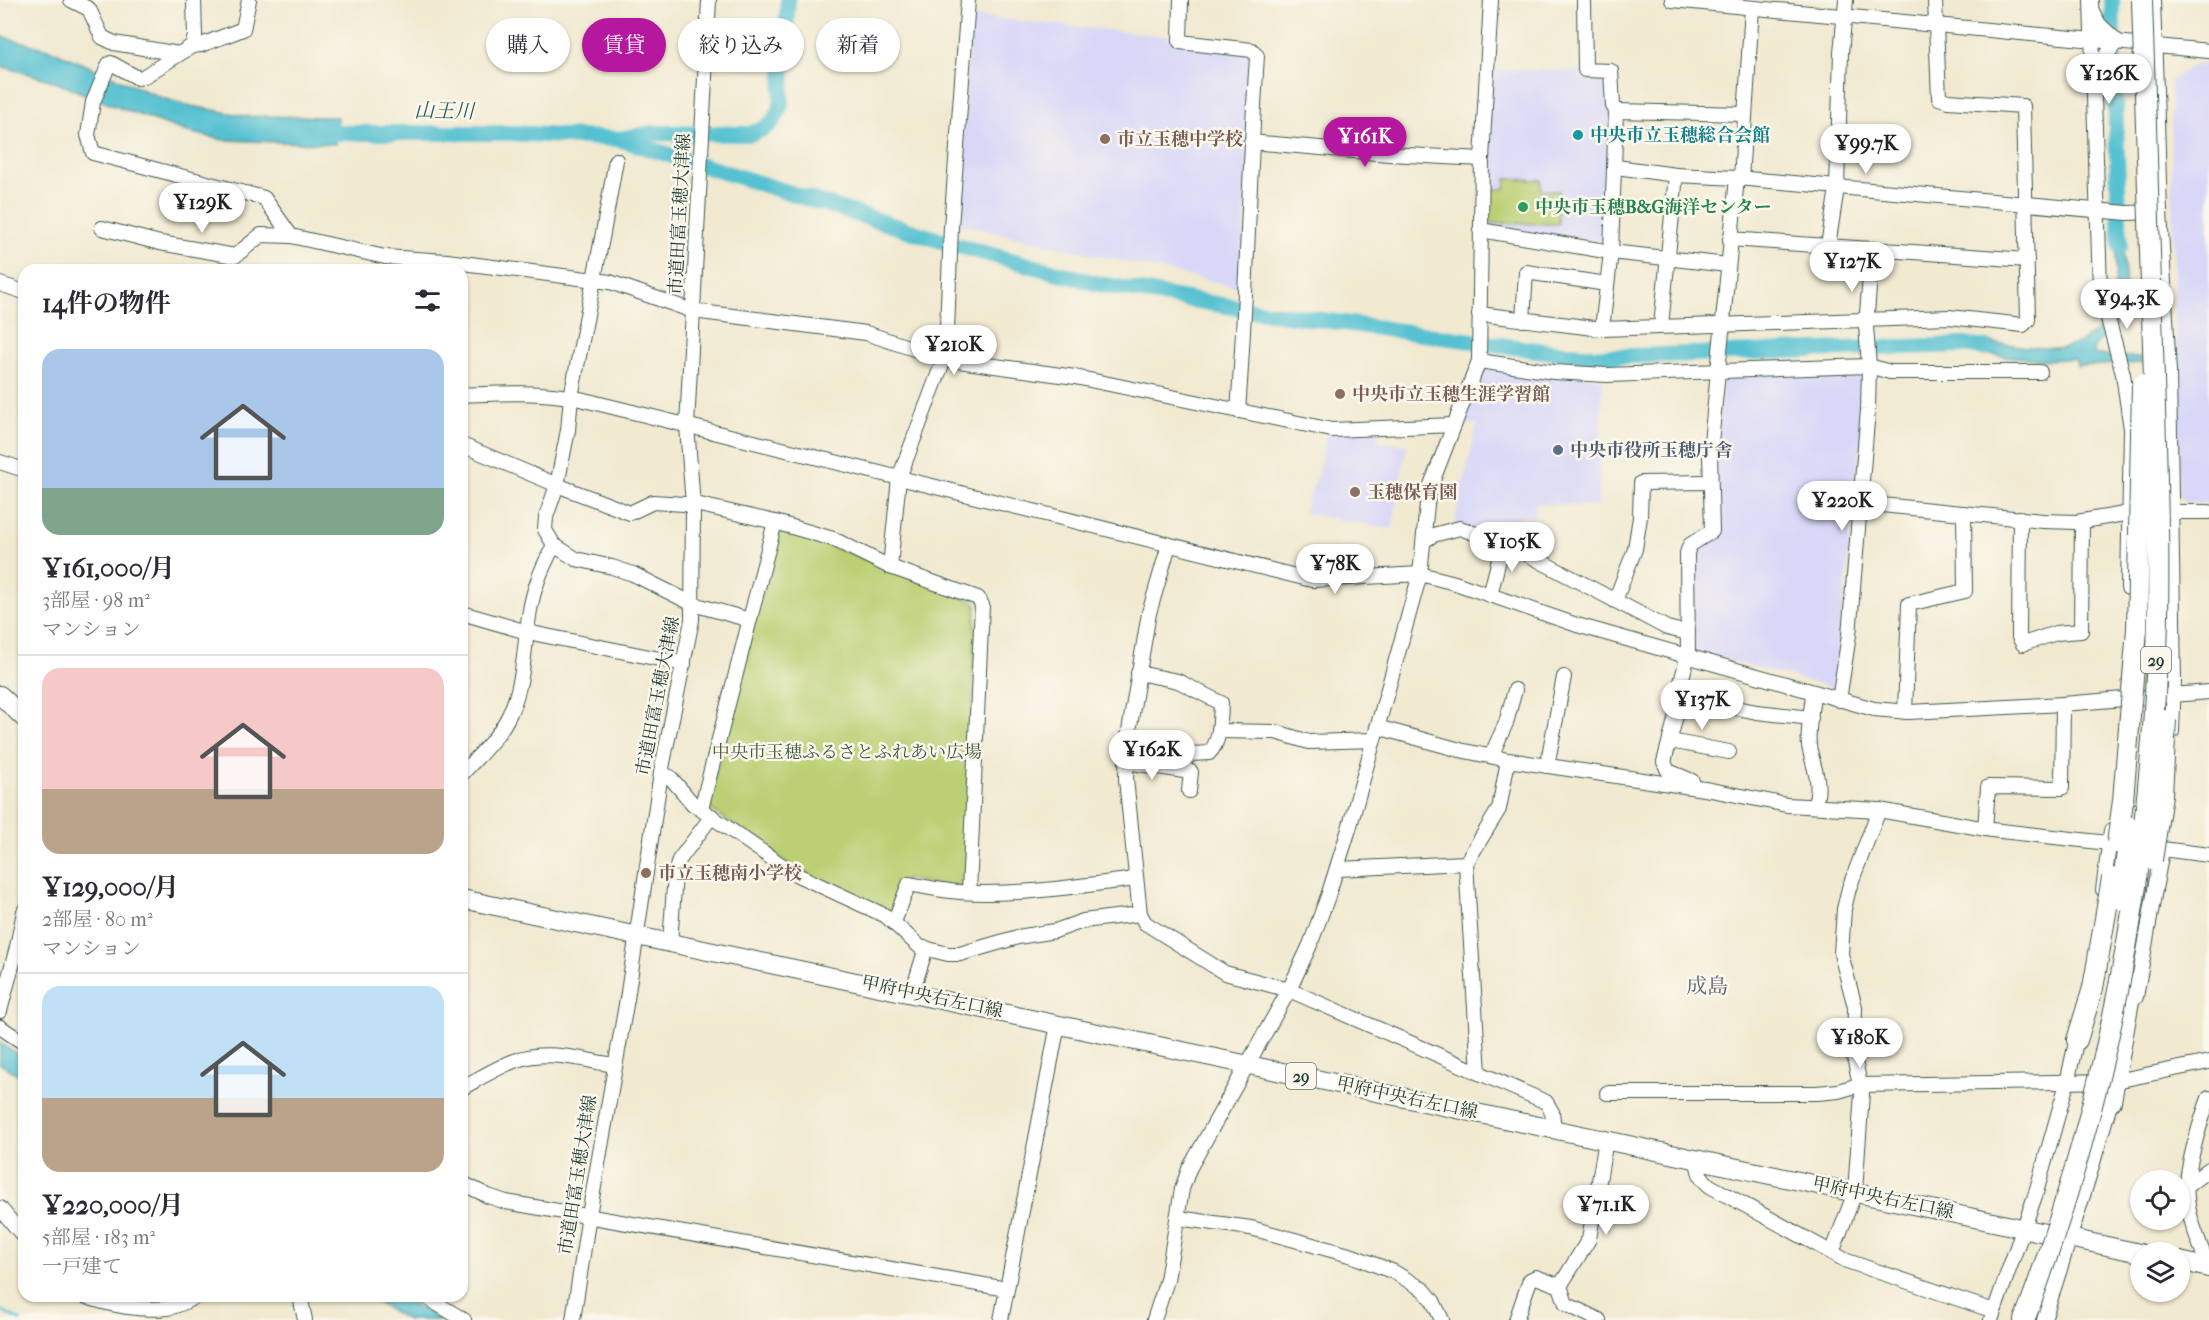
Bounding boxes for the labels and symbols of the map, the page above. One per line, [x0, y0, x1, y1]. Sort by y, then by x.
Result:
pin: ¥126K [2067, 54, 2151, 105]
water label: 山王川 [414, 99, 476, 123]
pin: ¥161K [1323, 117, 1407, 168]
pin: ¥99.7K [1817, 124, 1915, 175]
place label: 中央市立玉穂総合会館 [1590, 125, 1770, 146]
marker: 中央市立玉穂総合会館 [1571, 128, 1585, 142]
place label: 市立玉穂中学校 [1117, 129, 1243, 150]
marker: 市立玉穂中学校 [1098, 132, 1112, 146]
street label: 市道田富玉穂大津線 [665, 133, 695, 295]
pin: ¥129K [160, 183, 244, 234]
place label: 中央市玉穂B&G海洋センター [1535, 197, 1772, 218]
marker: 中央市玉穂B&G海洋センター [1516, 200, 1530, 214]
pin: ¥127K [1810, 242, 1894, 293]
pin: ¥94.3K [2078, 279, 2176, 330]
pin: ¥210K [912, 325, 996, 376]
place label: 中央市立玉穂生涯学習館 [1352, 384, 1550, 405]
marker: 中央市立玉穂生涯学習館 [1333, 387, 1347, 401]
place label: 中央市役所玉穂庁舎 [1570, 440, 1732, 461]
marker: 中央市役所玉穂庁舎 [1551, 443, 1565, 457]
pin: ¥220K [1800, 481, 1884, 532]
place label: 玉穂保育園 [1367, 482, 1457, 503]
marker: 玉穂保育園 [1348, 485, 1362, 499]
pin: ¥105K [1470, 522, 1554, 573]
pin: ¥78K [1299, 544, 1371, 595]
street label: 市道田富玉穂大津線 [632, 614, 684, 778]
road number: 29 [2141, 647, 2171, 673]
pin: ¥137K [1660, 680, 1744, 731]
pin: ¥162K [1110, 730, 1194, 781]
park label: 中央市玉穂ふるさとふれあい広場 [712, 742, 982, 763]
place label: 市立玉穂南小学校 [658, 863, 802, 884]
marker: 市立玉穂南小学校 [639, 866, 653, 880]
street label: 甲府中央右左口線 [859, 972, 1005, 1022]
district label: 成島 [1686, 974, 1728, 998]
pin: ¥180K [1818, 1018, 1902, 1069]
road number: 29 [1286, 1063, 1316, 1089]
street label: 甲府中央右左口線 [1334, 1073, 1480, 1123]
street label: 市道田富玉穂大津線 [555, 1093, 601, 1257]
street label: 甲府中央右左口線 [1810, 1173, 1956, 1223]
pin: ¥71.1K [1557, 1185, 1655, 1236]

